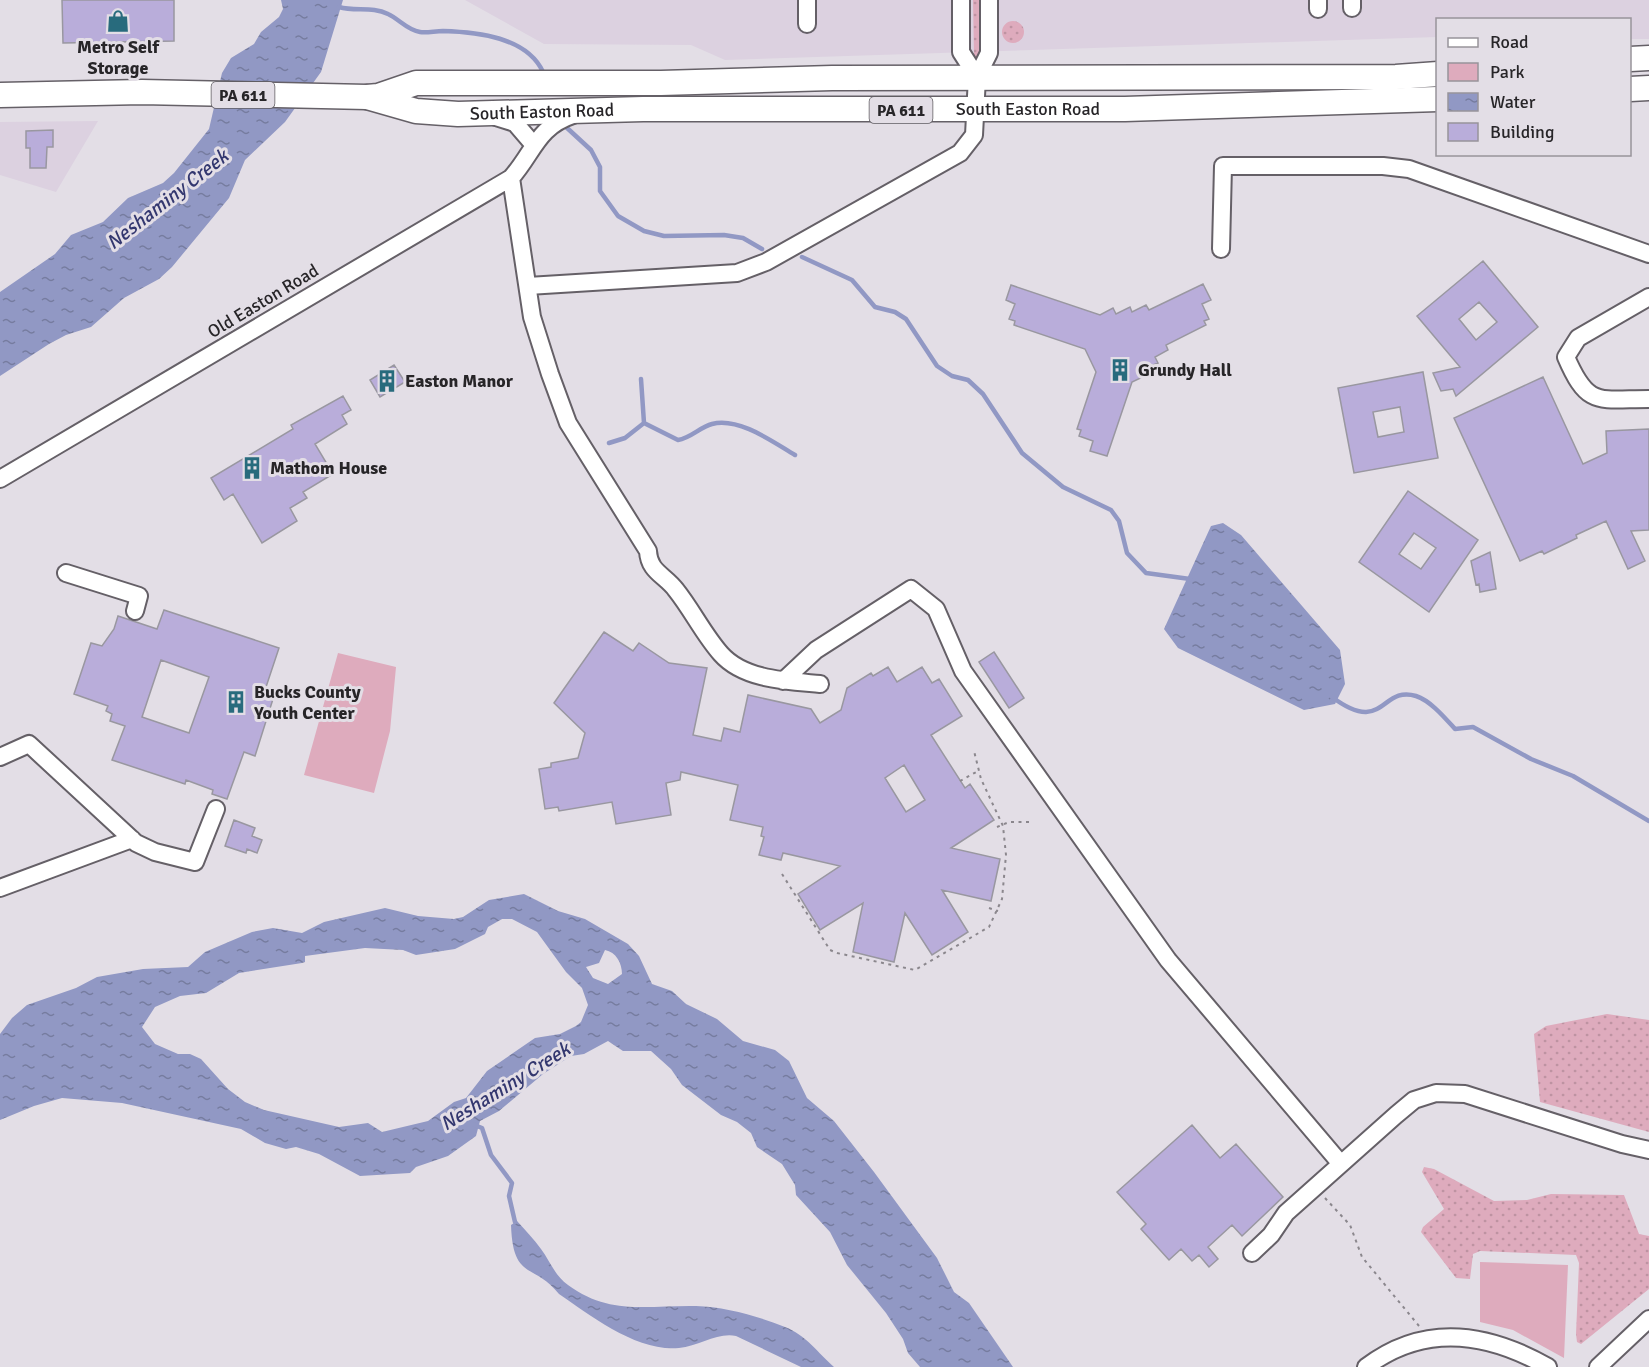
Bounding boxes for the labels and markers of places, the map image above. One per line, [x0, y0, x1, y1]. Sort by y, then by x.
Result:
shop icon: Metro Self Storage [105, 8, 131, 34]
place label: Metro Self Storage [77, 36, 160, 79]
building icon: Grundy Hall [1107, 357, 1133, 383]
place label: Grundy Hall [1138, 359, 1232, 381]
building icon: Easton Manor [374, 368, 400, 394]
place label: Easton Manor [405, 370, 514, 392]
building icon: Mathom House [239, 455, 265, 481]
place label: Mathom House [270, 457, 387, 479]
place label: Bucks County Youth Center [253, 681, 361, 724]
building icon: Bucks County Youth Center [223, 689, 249, 715]

